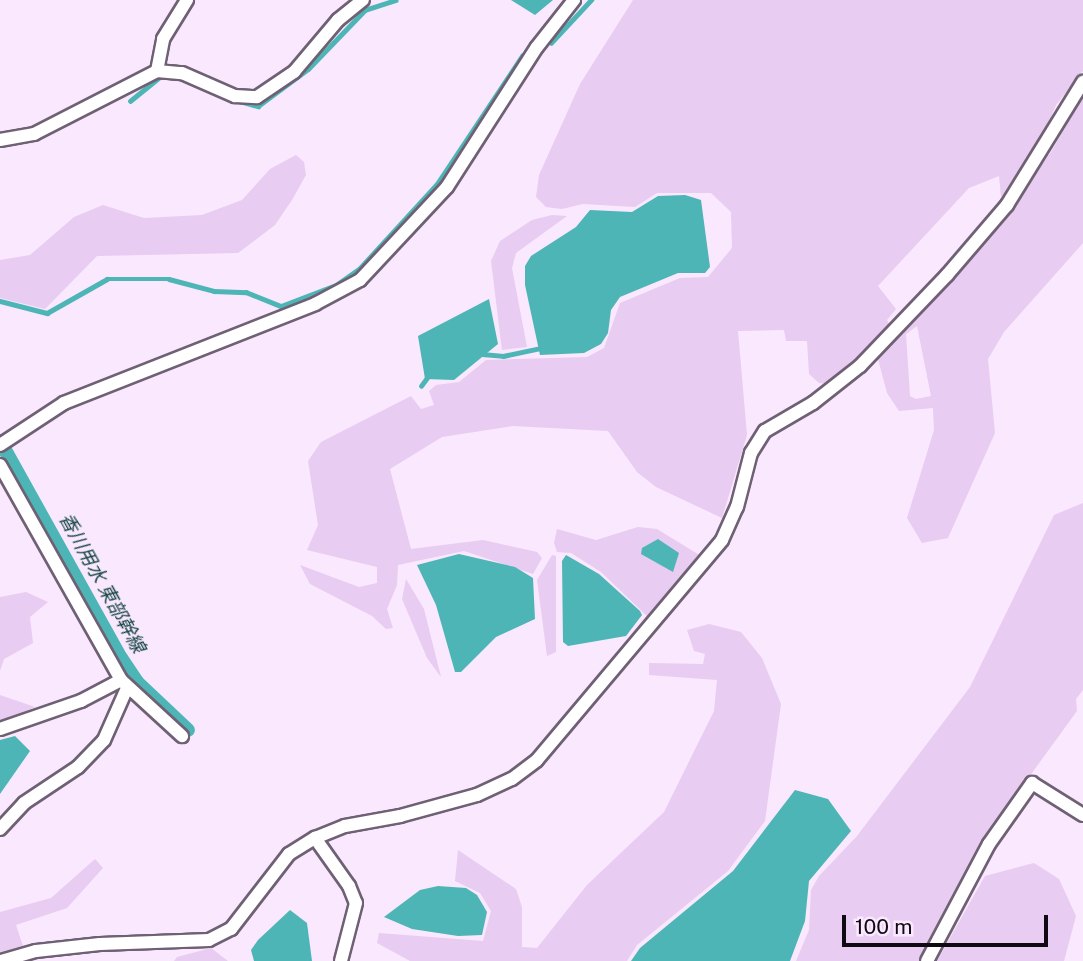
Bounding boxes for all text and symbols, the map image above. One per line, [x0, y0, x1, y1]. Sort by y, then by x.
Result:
water label: 香川用水 東部幹線 [54, 509, 150, 657]
scale bar [845, 902, 1052, 946]
text: 100 m [855, 914, 912, 939]

